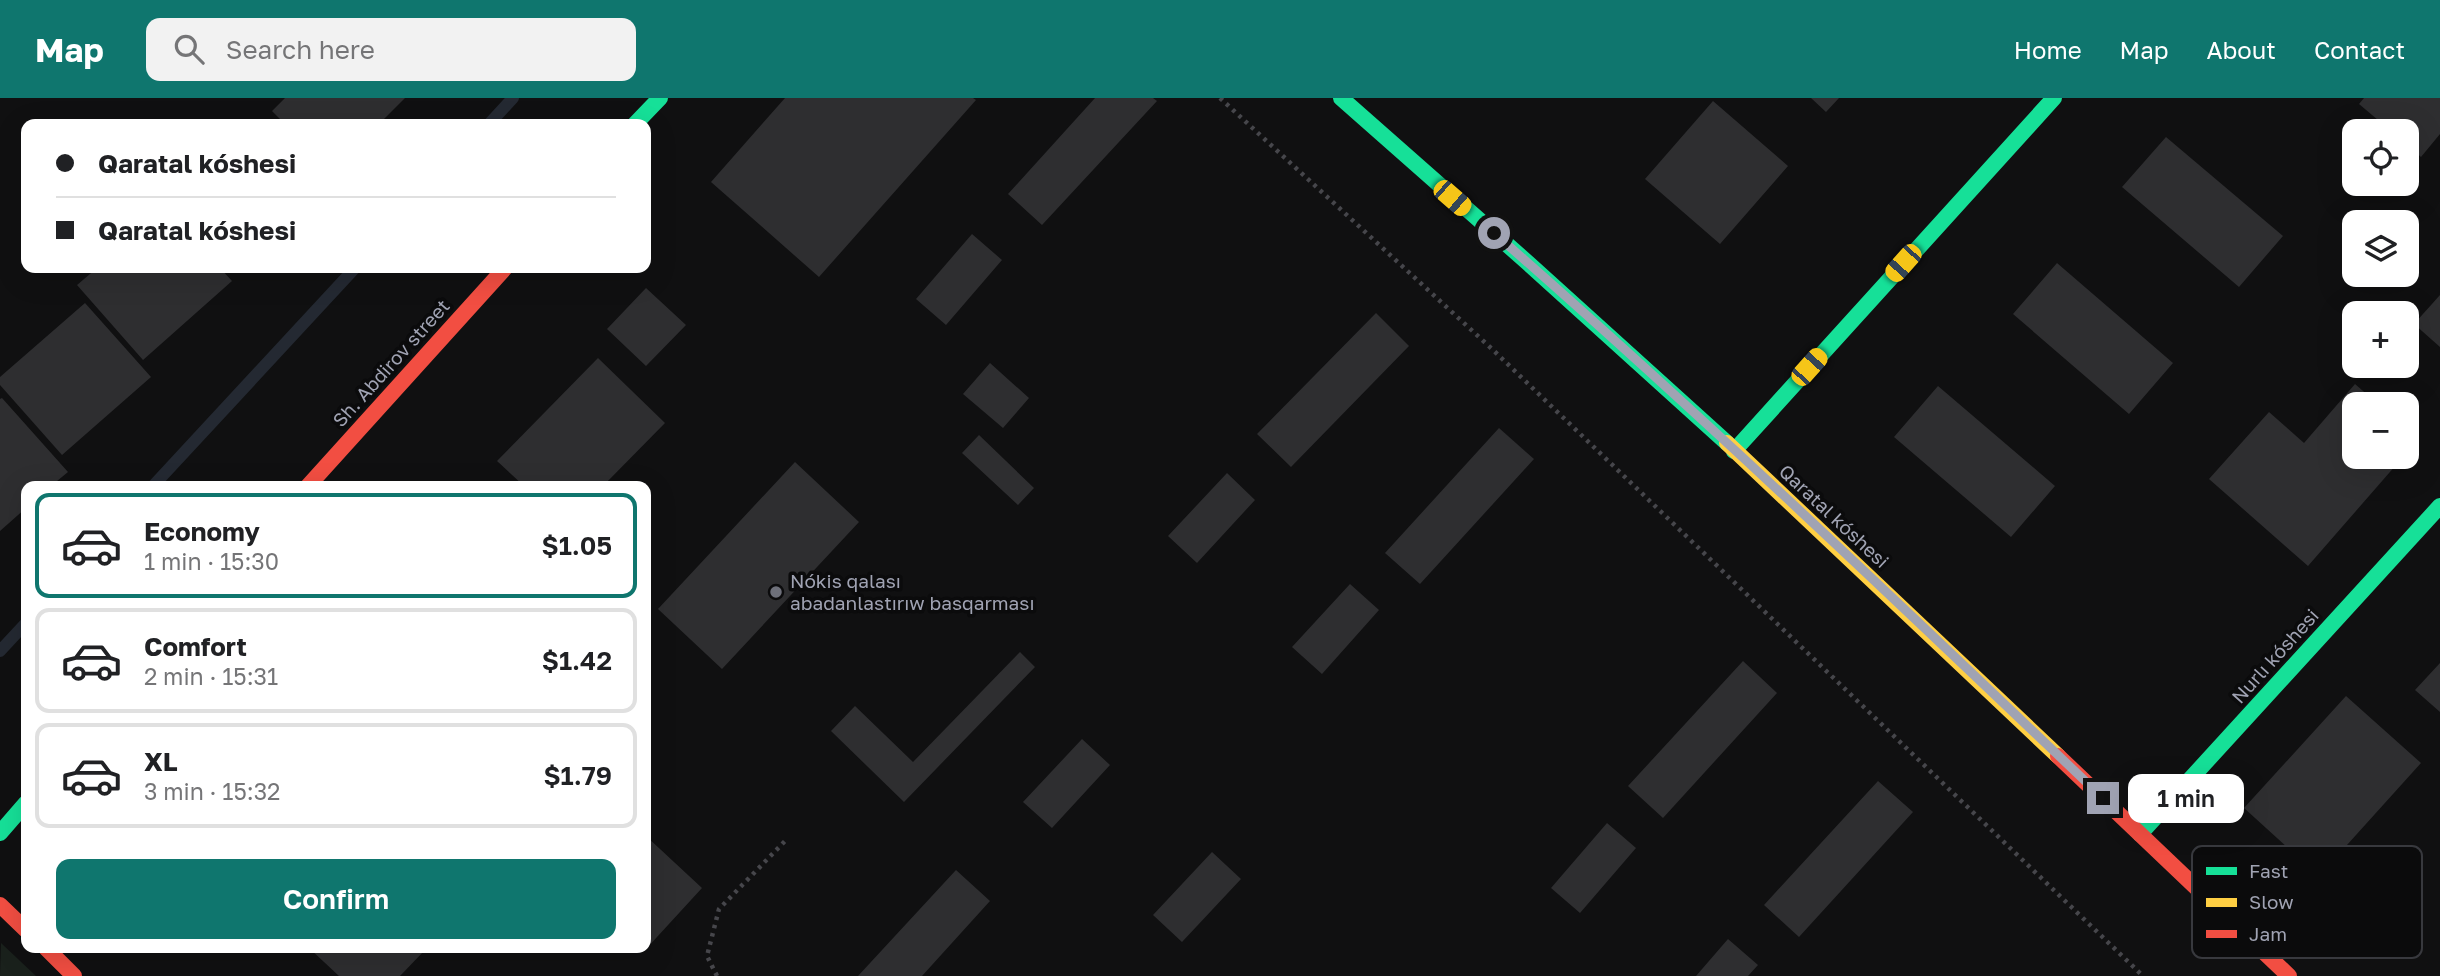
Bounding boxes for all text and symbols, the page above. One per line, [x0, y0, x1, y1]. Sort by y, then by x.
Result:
search box [146, 18, 636, 81]
text: Map [35, 30, 104, 69]
icon: search [170, 30, 208, 68]
text: Search here [226, 34, 375, 65]
text: Home [2014, 35, 2082, 64]
text: Map [2120, 35, 2169, 64]
text: About [2207, 35, 2276, 64]
text: Contact [2314, 35, 2405, 64]
map controls [2342, 119, 2419, 469]
button: locate [2342, 119, 2419, 196]
text: Qaratal kóshesi [98, 148, 296, 179]
car [1430, 176, 1475, 220]
button: layers [2342, 210, 2419, 287]
text: Qaratal kóshesi [98, 215, 296, 246]
route start [1478, 217, 1510, 249]
car [1882, 240, 1925, 286]
street label: Sh. Abdirov street [327, 294, 454, 431]
button: + [2342, 301, 2419, 378]
car [1788, 344, 1831, 390]
button: − [2342, 392, 2419, 469]
street label: Qaratal kóshesi [1775, 459, 1894, 572]
icon: car [60, 514, 123, 577]
text: Economy [144, 516, 260, 547]
text: $1.05 [542, 530, 612, 561]
text: 1 min · 15:30 [144, 547, 279, 575]
place label: Nókis qalası abadanlastırıw basqarması [790, 569, 1035, 614]
marker: Nókis qalası abadanlastırıw basqarması [768, 584, 784, 600]
street label: Nurlı kóshesi [2226, 604, 2323, 708]
icon: car [60, 629, 123, 692]
text: Comfort [144, 631, 247, 662]
text: $1.42 [542, 645, 612, 676]
text: 2 min · 15:31 [144, 662, 278, 690]
icon: car [60, 744, 123, 807]
text: XL [144, 746, 178, 777]
text: $1.79 [543, 760, 612, 791]
callout: 1 min [2128, 774, 2243, 822]
text: 3 min · 15:32 [144, 777, 280, 805]
route end [2087, 782, 2119, 814]
text: 1 min [2157, 784, 2215, 812]
legend [2192, 846, 2422, 958]
button: Confirm [56, 859, 616, 939]
text: Fast [2249, 859, 2288, 882]
text: Slow [2249, 890, 2294, 913]
text: Jam [2249, 922, 2287, 945]

